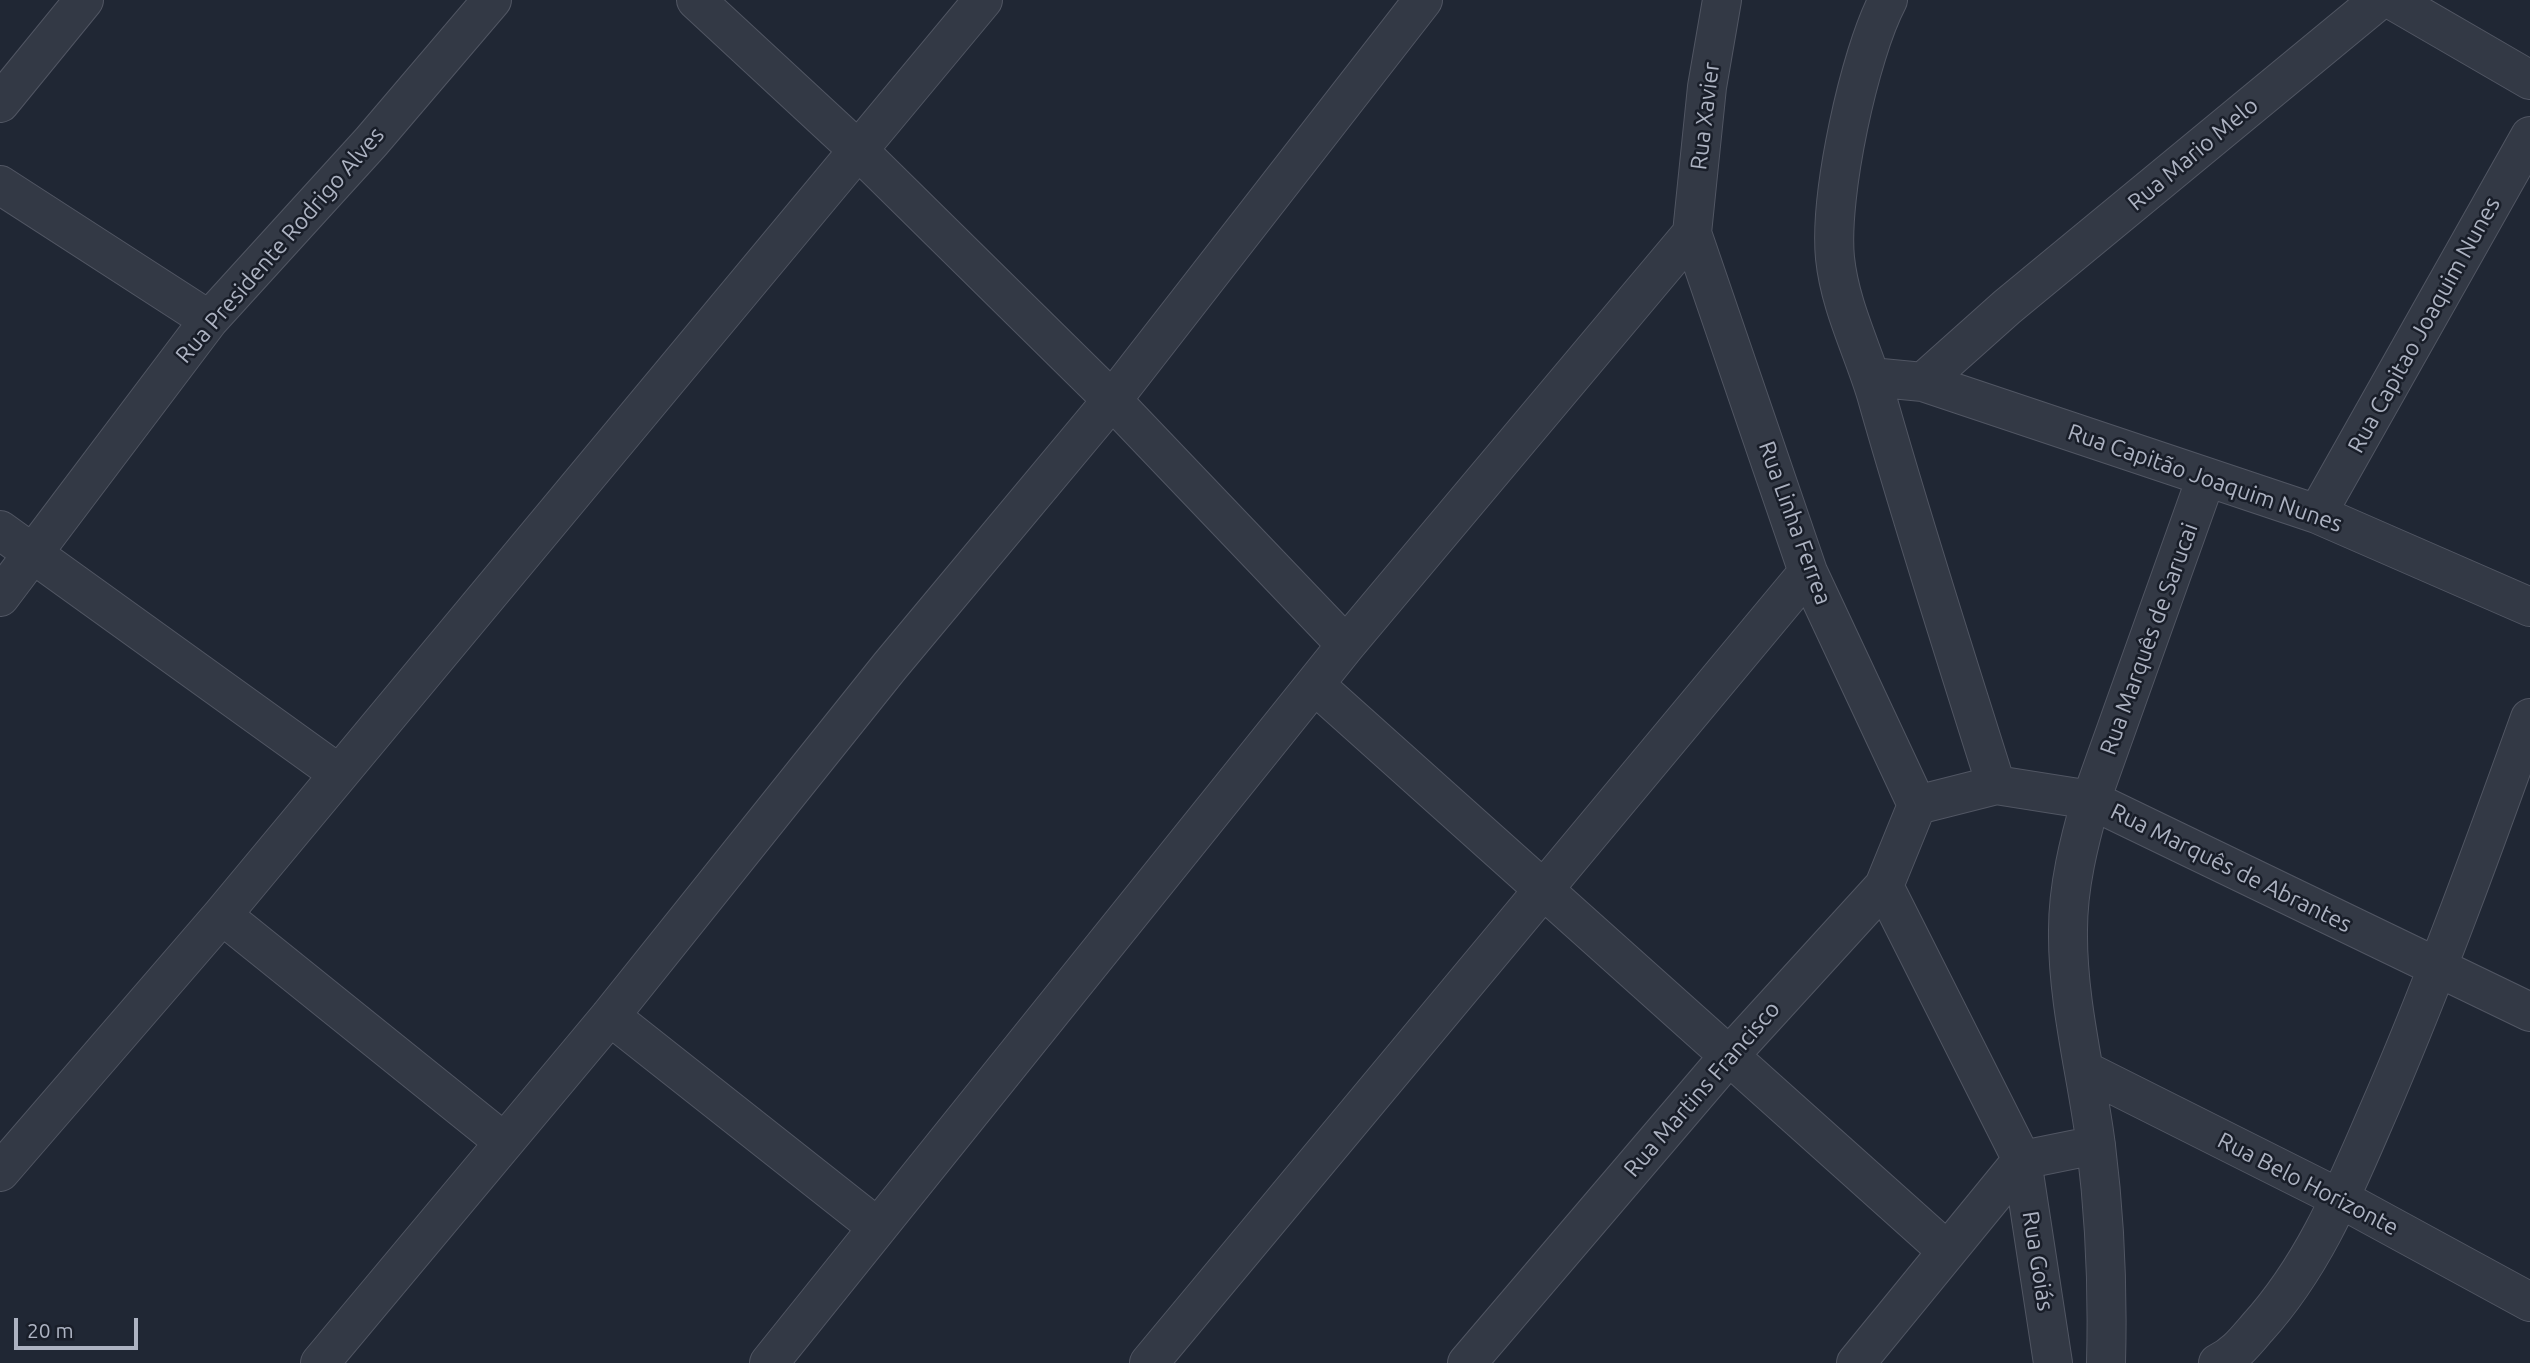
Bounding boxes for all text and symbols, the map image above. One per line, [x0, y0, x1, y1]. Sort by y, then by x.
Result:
street label: Rua Xavier [1685, 60, 1725, 172]
street label: Rua Mario Melo [2122, 92, 2264, 216]
street label: Rua Presidente Rodrigo Alves [170, 121, 390, 369]
street label: Rua Capitao Joaquim Nunes [2342, 192, 2506, 458]
street label: Rua Capitão Joaquim Nunes [2064, 418, 2346, 538]
street label: Rua Linha Ferrea [1753, 438, 1837, 608]
street label: Rua Marquês de Sarucai [2094, 519, 2204, 759]
street label: Rua Marquês de Abrantes [2106, 798, 2356, 938]
street label: Rua Martins Francisco [1618, 995, 1786, 1183]
street label: Rua Belo Horizonte [2213, 1127, 2403, 1241]
street label: Rua Goiás [2016, 1209, 2060, 1313]
scale bar [18, 1304, 142, 1348]
text: 20 m [27, 1318, 74, 1342]

